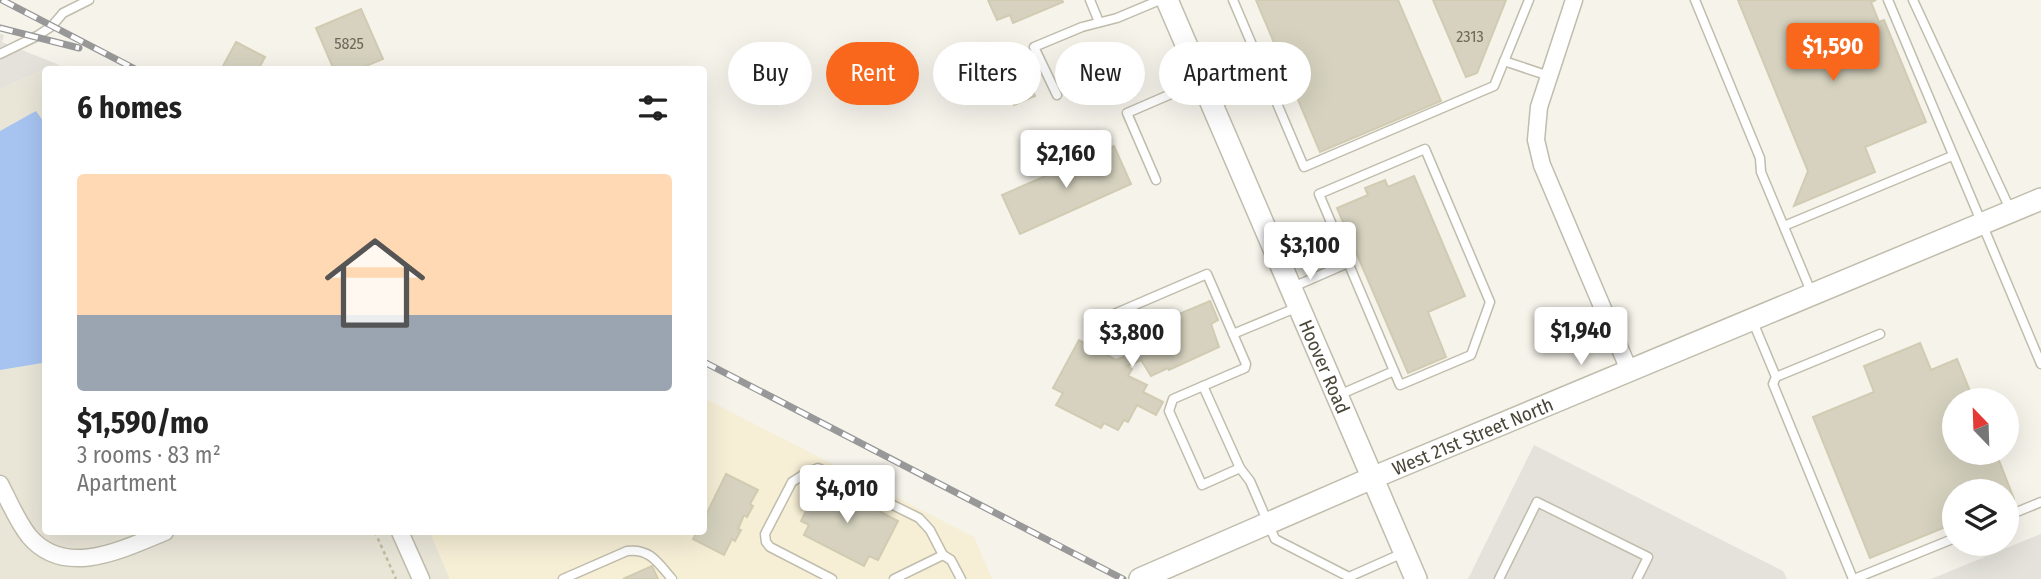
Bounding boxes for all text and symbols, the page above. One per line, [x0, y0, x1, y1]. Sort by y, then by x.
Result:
pin: $1,590 [1776, 24, 1890, 83]
house number: 2313 [1456, 27, 1484, 46]
text: $1,590 [1802, 32, 1864, 60]
house number: 5825 [334, 34, 364, 53]
chip: Buy [728, 42, 812, 105]
chip: Rent [826, 42, 919, 105]
chip: Filters [933, 42, 1041, 105]
chip: New [1055, 42, 1145, 105]
chip: Apartment [1159, 42, 1311, 105]
icon: filters [634, 89, 672, 127]
text: 6 homes [77, 90, 182, 126]
pin: $2,160 [1009, 130, 1123, 190]
text: $2,160 [1036, 139, 1096, 167]
icon: home [312, 220, 438, 346]
pin: $3,100 [1253, 222, 1367, 282]
text: $3,100 [1280, 231, 1340, 259]
pin: $1,940 [1524, 308, 1638, 367]
pin: $3,800 [1075, 310, 1189, 369]
street label: Hoover Road [1294, 316, 1354, 417]
text: $1,940 [1550, 316, 1612, 344]
text: $3,800 [1100, 318, 1164, 346]
north arrow [1942, 388, 2020, 466]
map controls [1942, 388, 2019, 556]
street label: West 21st Street North [1389, 393, 1557, 480]
text: $1,590/mo [77, 405, 209, 441]
text: 3 rooms · 83 m² [77, 441, 221, 469]
pin: $4,010 [790, 466, 904, 525]
text: Apartment [77, 469, 177, 497]
text: $4,010 [816, 474, 878, 502]
button: layers [1942, 479, 2019, 556]

